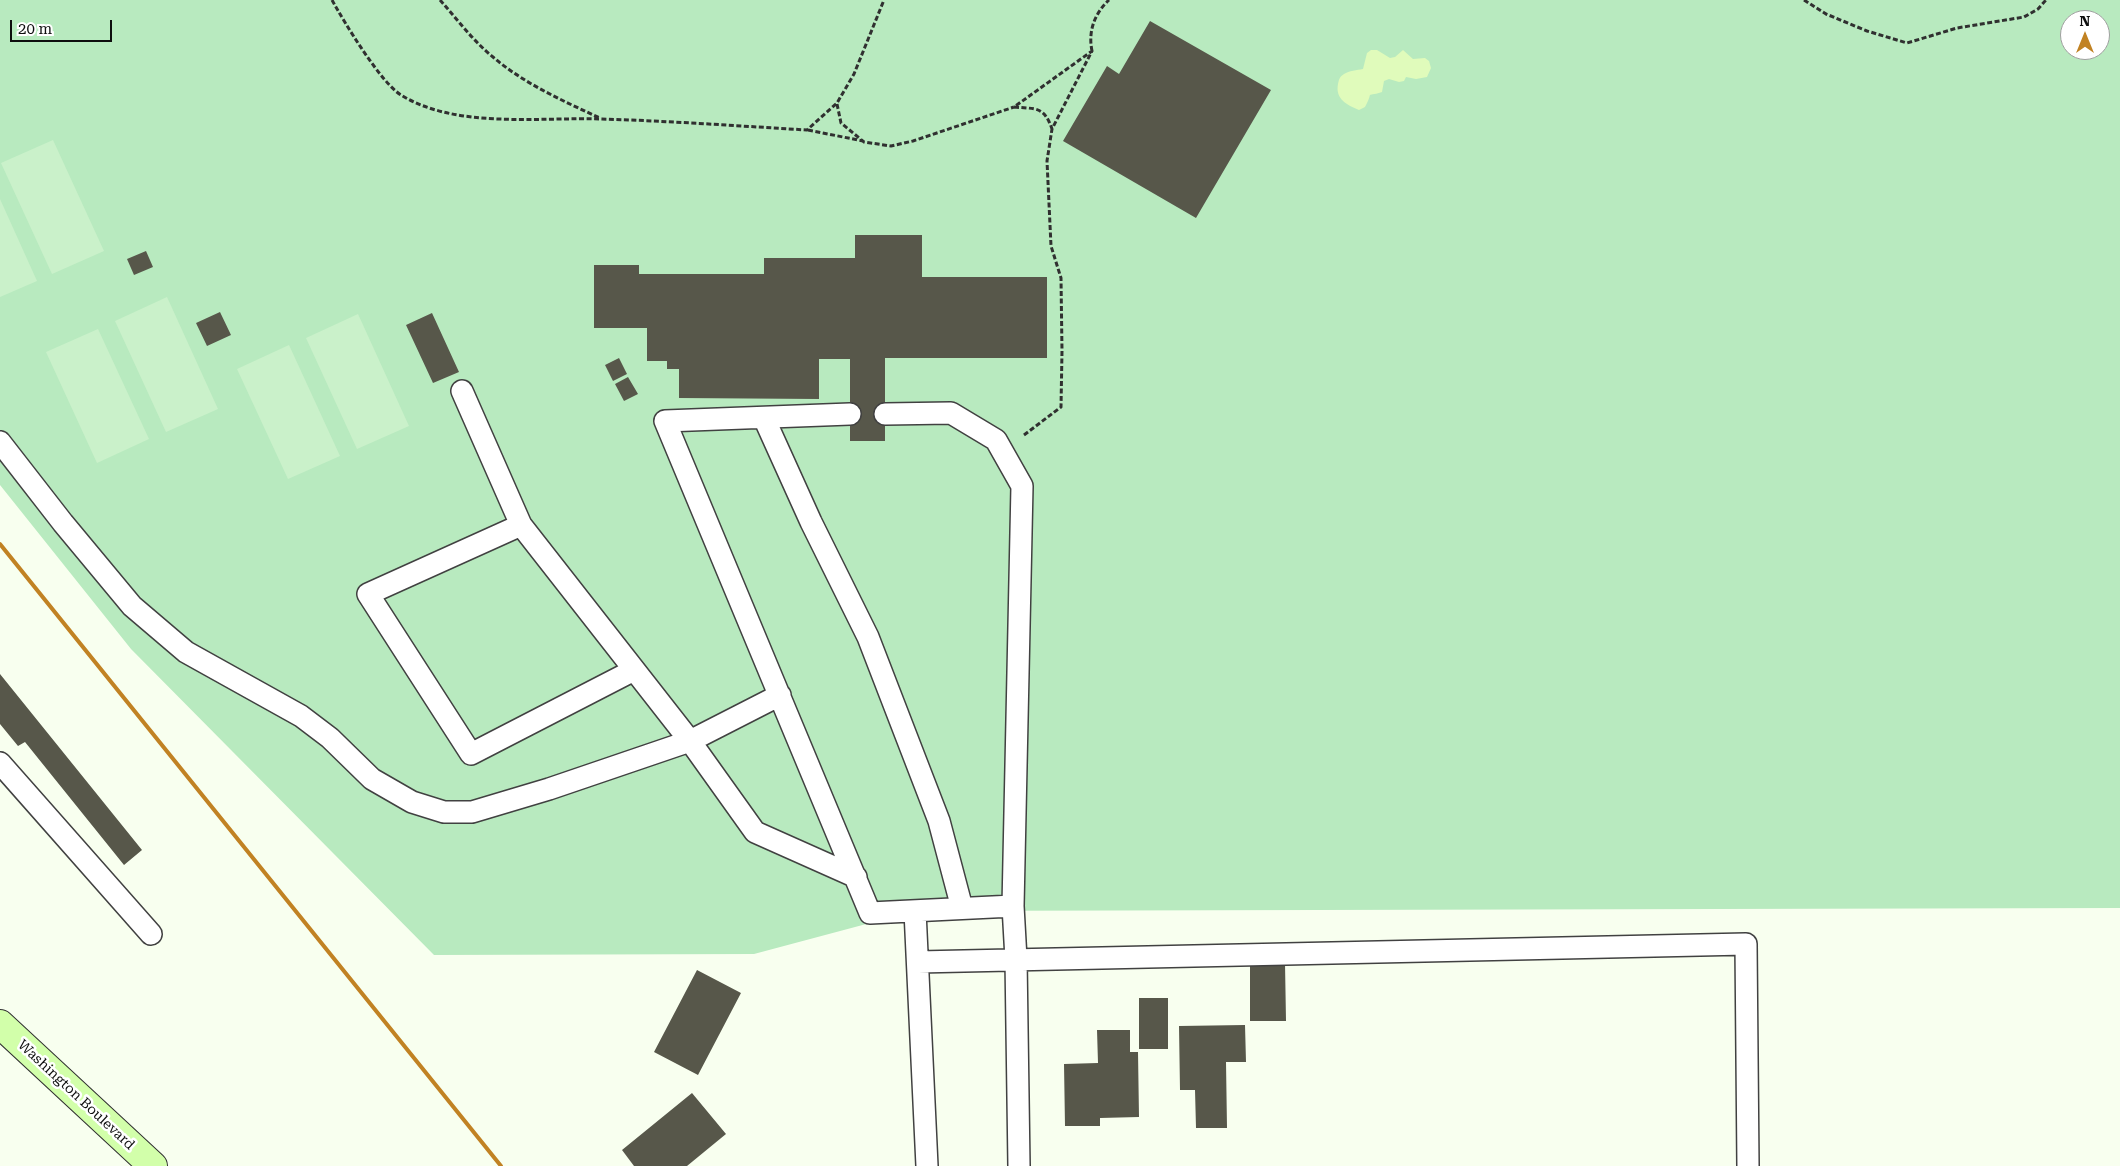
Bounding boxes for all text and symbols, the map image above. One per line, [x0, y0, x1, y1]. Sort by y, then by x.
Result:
scale bar [12, 10, 115, 42]
north arrow [2060, 10, 2110, 60]
text: N [2080, 13, 2090, 29]
text: 20 m [18, 20, 52, 38]
street label: Washington Boulevard [14, 1037, 138, 1153]

